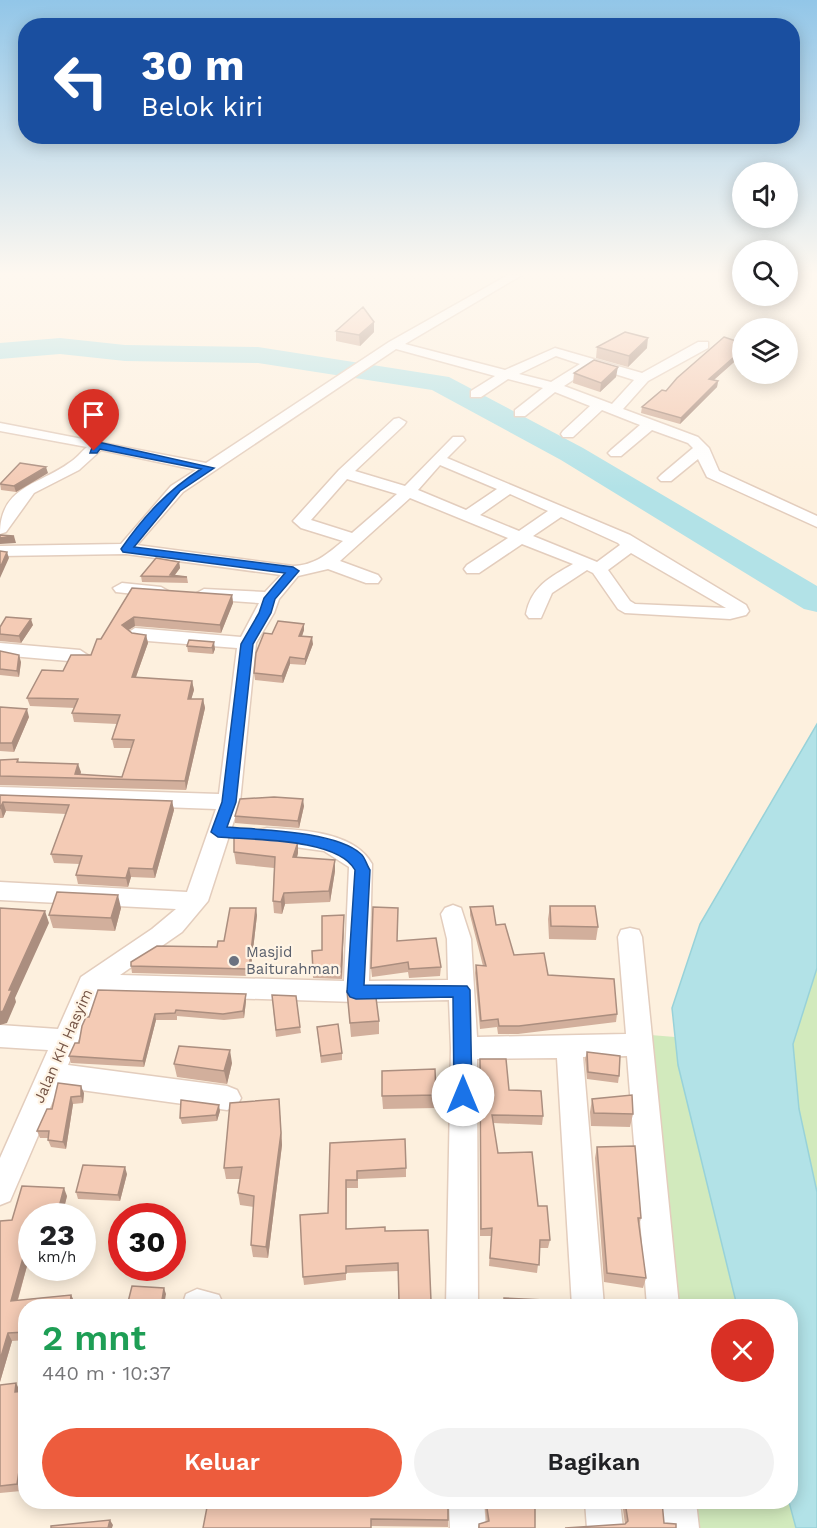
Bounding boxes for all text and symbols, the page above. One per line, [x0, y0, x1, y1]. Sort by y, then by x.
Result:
text: 30 m [141, 41, 245, 90]
icon: left [42, 42, 120, 120]
text: Belok kiri [141, 91, 263, 123]
map controls [732, 162, 798, 384]
button: sound [732, 162, 798, 228]
button: search [732, 240, 798, 306]
button: layers [732, 318, 798, 384]
pin [68, 389, 119, 451]
icon: arrive [77, 398, 110, 431]
place label: Masjid Baiturahman [246, 943, 340, 978]
marker: Masjid Baiturahman [227, 954, 241, 968]
street label: Jalan KH Hasyim [30, 986, 96, 1106]
position arrow [431, 1063, 495, 1127]
speed limit sign: 30 [108, 1203, 186, 1281]
text: 23 [39, 1217, 75, 1252]
text: km/h [38, 1248, 76, 1266]
text: 2 mnt [42, 1317, 146, 1359]
button: close [711, 1319, 774, 1382]
text: 440 m · 10:37 [42, 1361, 171, 1385]
button: Keluar [42, 1428, 402, 1497]
button: Bagikan [414, 1428, 774, 1497]

